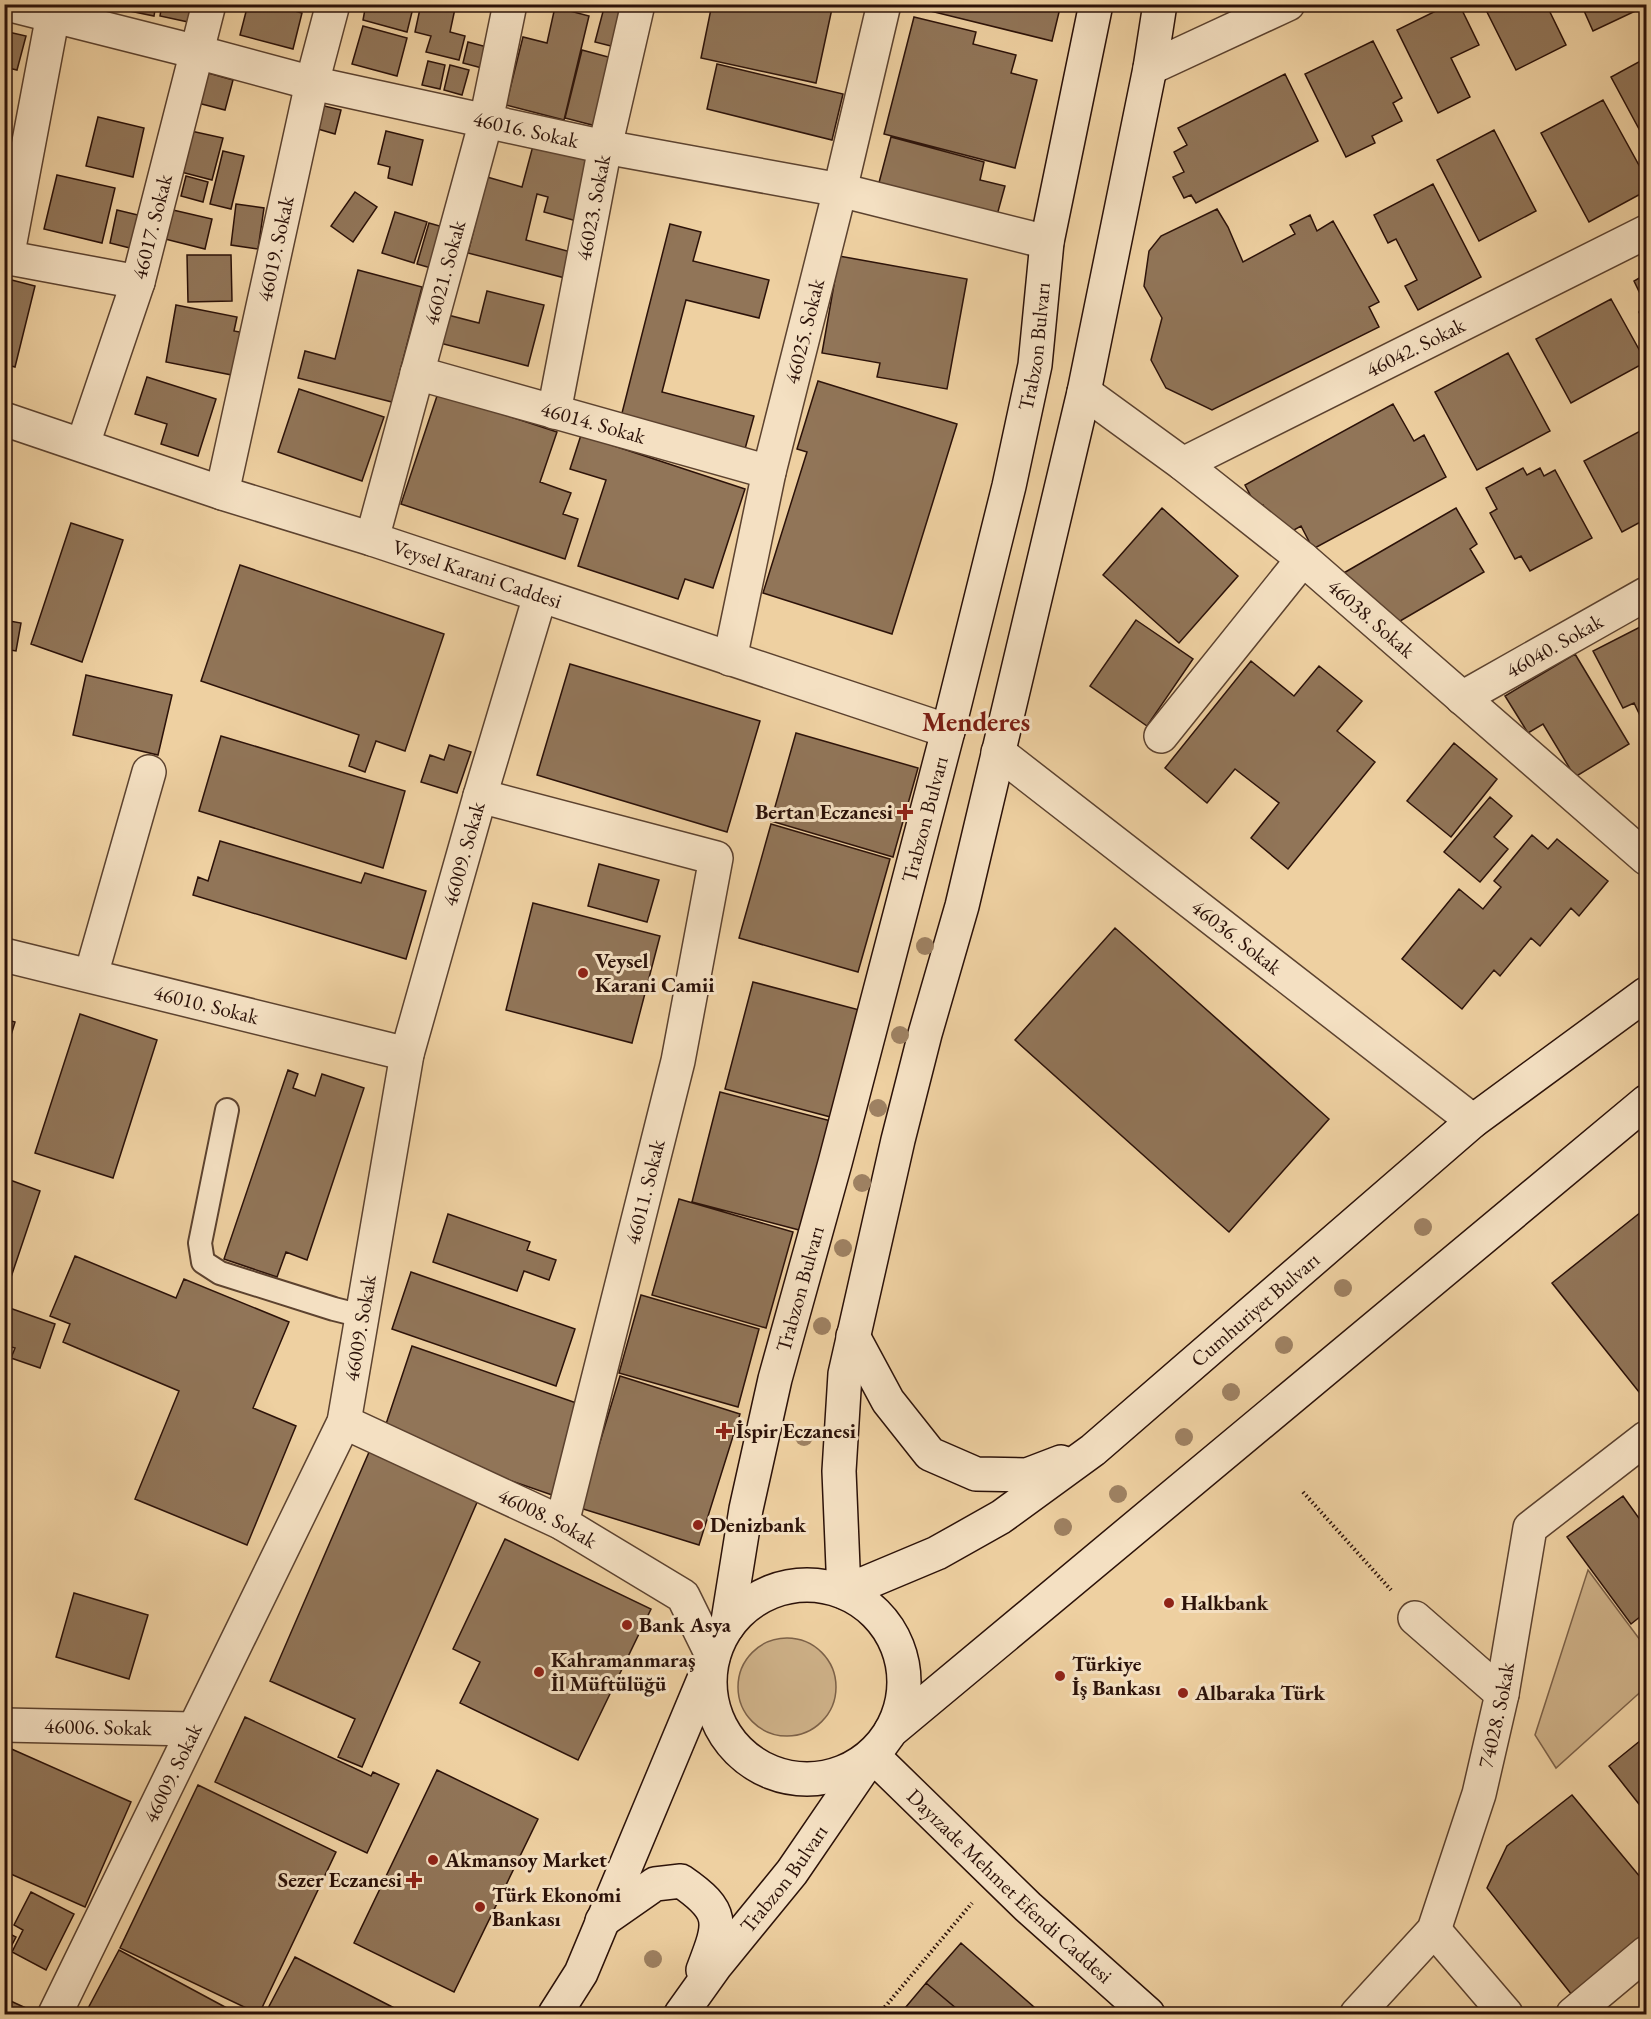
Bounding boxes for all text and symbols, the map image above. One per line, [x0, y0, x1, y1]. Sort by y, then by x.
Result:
street label: 46016. Sokak [471, 105, 582, 154]
street label: 46023. Sokak [569, 151, 616, 263]
street label: 46017. Sokak [125, 170, 178, 282]
street label: 46019. Sokak [250, 192, 300, 304]
street label: 46021. Sokak [417, 216, 472, 328]
street label: 46025. Sokak [778, 275, 830, 387]
street label: Trabzon Bulvarı [1012, 281, 1056, 413]
street label: 46042. Sokak [1361, 310, 1470, 383]
street label: 46014. Sokak [538, 395, 650, 450]
street label: Veysel Karani Caddesi [389, 533, 566, 614]
street label: 46038. Sokak [1322, 573, 1422, 664]
street label: 46040. Sokak [1501, 607, 1608, 684]
district label: Menderes [922, 704, 1030, 739]
street label: Trabzon Bulvarı [895, 753, 954, 885]
street label: 46009. Sokak [435, 797, 491, 909]
place label: Bertan Eczanesi [755, 798, 893, 825]
marker: Bertan Eczanesi [898, 805, 912, 819]
street label: 46036. Sokak [1186, 893, 1288, 981]
place label: Veysel Karani Camii [595, 947, 714, 998]
marker: Veysel Karani Camii [576, 966, 590, 980]
street label: 46010. Sokak [151, 978, 263, 1030]
street label: 46011. Sokak [618, 1135, 671, 1247]
street label: Trabzon Bulvarı [769, 1223, 830, 1355]
street label: Cumhuriyet Bulvarı [1185, 1246, 1325, 1373]
street label: 46009. Sokak [337, 1272, 382, 1383]
place label: İspir Eczanesi [736, 1417, 856, 1444]
marker: İspir Eczanesi [717, 1424, 731, 1438]
street label: 46008. Sokak [494, 1481, 603, 1555]
place label: Denizbank [710, 1511, 806, 1538]
marker: Denizbank [691, 1518, 705, 1532]
place label: Halkbank [1181, 1589, 1269, 1616]
marker: Halkbank [1162, 1596, 1176, 1610]
place label: Bank Asya [639, 1611, 732, 1638]
marker: Bank Asya [620, 1618, 634, 1632]
place label: Kahramanmaraş İl Müftülüğü [551, 1646, 695, 1697]
place label: Türkiye İş Bankası [1072, 1650, 1161, 1701]
street label: 74028. Sokak [1471, 1659, 1520, 1771]
marker: Kahramanmaraş İl Müftülüğü [532, 1665, 546, 1679]
marker: Türkiye İş Bankası [1053, 1669, 1067, 1683]
place label: Albaraka Türk [1194, 1679, 1326, 1706]
marker: Albaraka Türk [1176, 1686, 1190, 1700]
street label: 46006. Sokak [44, 1712, 153, 1741]
street label: 46009. Sokak [136, 1718, 208, 1827]
street label: Dayızade Mehmet Efendi Caddesi [901, 1782, 1118, 1989]
street label: Trabzon Bulvarı [734, 1819, 833, 1938]
place label: Akmansoy Market [444, 1846, 607, 1873]
marker: Akmansoy Market [426, 1853, 440, 1867]
place label: Sezer Eczanesi [278, 1866, 402, 1893]
marker: Sezer Eczanesi [407, 1873, 421, 1887]
place label: Türk Ekonomi Bankası [492, 1881, 621, 1932]
marker: Türk Ekonomi Bankası [473, 1900, 487, 1914]

